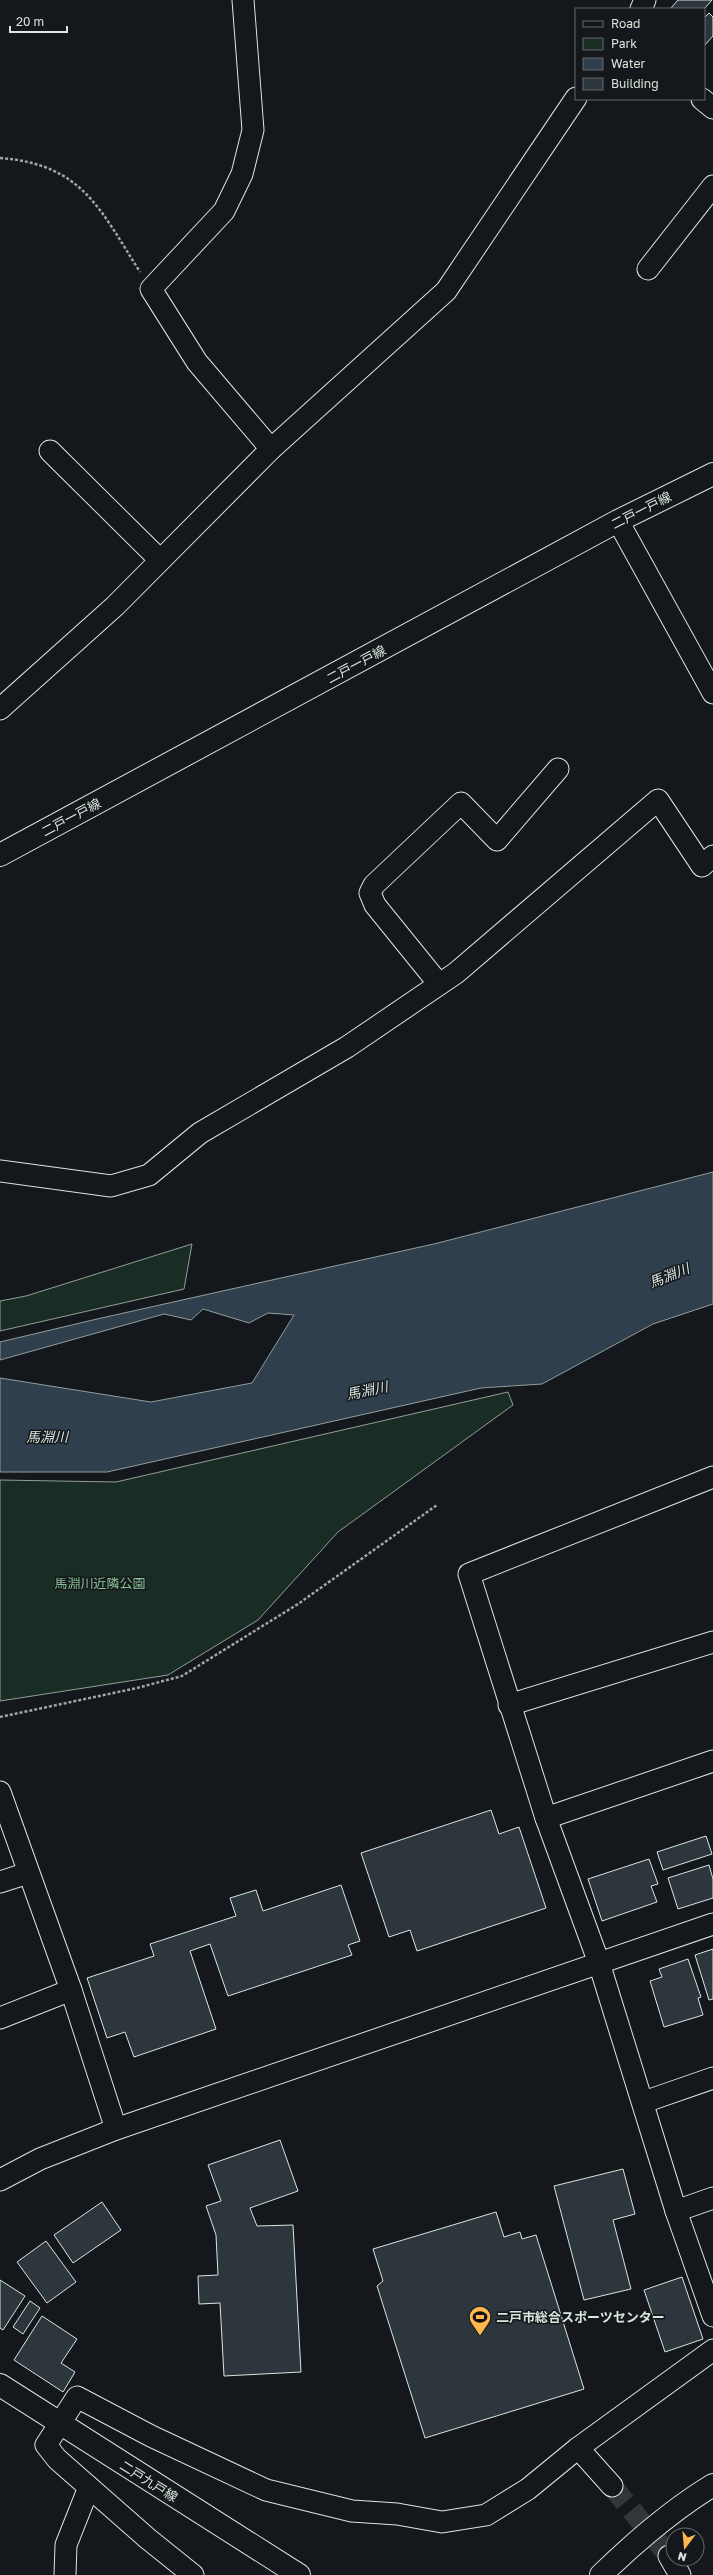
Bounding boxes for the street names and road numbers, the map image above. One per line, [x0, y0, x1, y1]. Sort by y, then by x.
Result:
street label: 二戸一戸線 [608, 488, 674, 532]
street label: 二戸一戸線 [324, 642, 388, 686]
street label: 二戸一戸線 [39, 795, 103, 839]
street label: 二戸九戸線 [117, 2457, 181, 2505]

